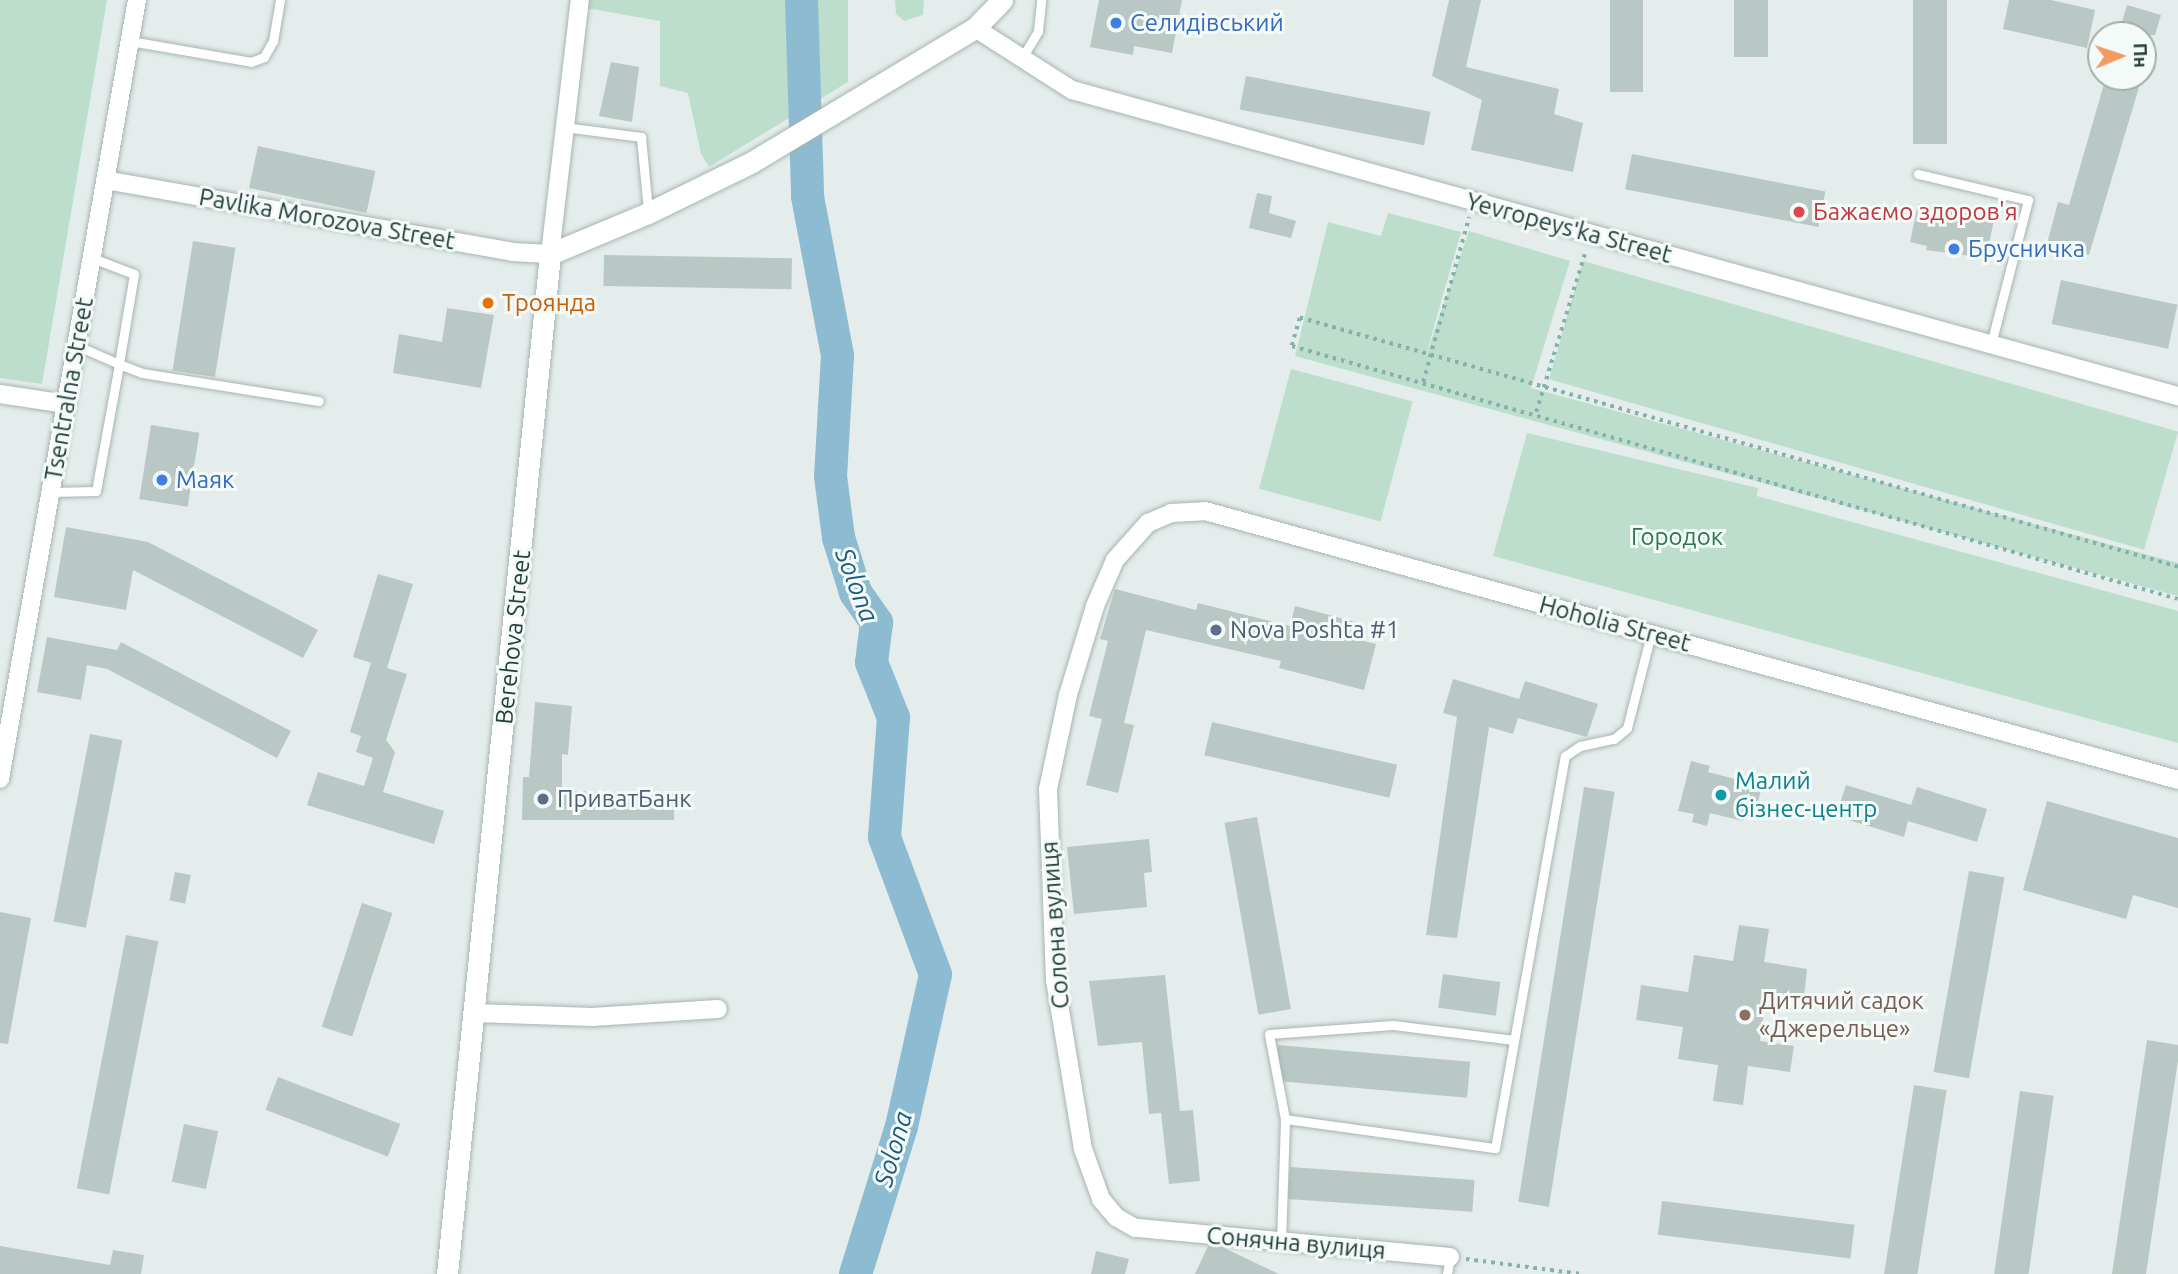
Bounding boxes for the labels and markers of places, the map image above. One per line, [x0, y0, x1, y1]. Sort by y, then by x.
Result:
place label: Селидівський [1130, 9, 1284, 37]
marker: Селидівський [1108, 15, 1124, 31]
place label: Бажаємо здоров'я [1813, 198, 2018, 226]
marker: Бажаємо здоров'я [1791, 204, 1807, 220]
place label: Брусничка [1968, 235, 2085, 263]
marker: Брусничка [1946, 241, 1962, 257]
place label: Троянда [502, 289, 596, 317]
marker: Троянда [480, 295, 496, 311]
place label: Маяк [176, 466, 234, 494]
marker: Маяк [154, 472, 170, 488]
place label: Nova Poshta #1 [1230, 616, 1399, 644]
marker: Nova Poshta #1 [1208, 622, 1224, 638]
place label: Малий бізнес-центр [1735, 767, 1877, 823]
place label: ПриватБанк [557, 785, 692, 813]
marker: Малий бізнес-центр [1713, 787, 1729, 803]
marker: ПриватБанк [535, 791, 551, 807]
place label: Дитячий садок «Джерельце» [1759, 987, 1924, 1043]
marker: Дитячий садок «Джерельце» [1737, 1007, 1753, 1023]

